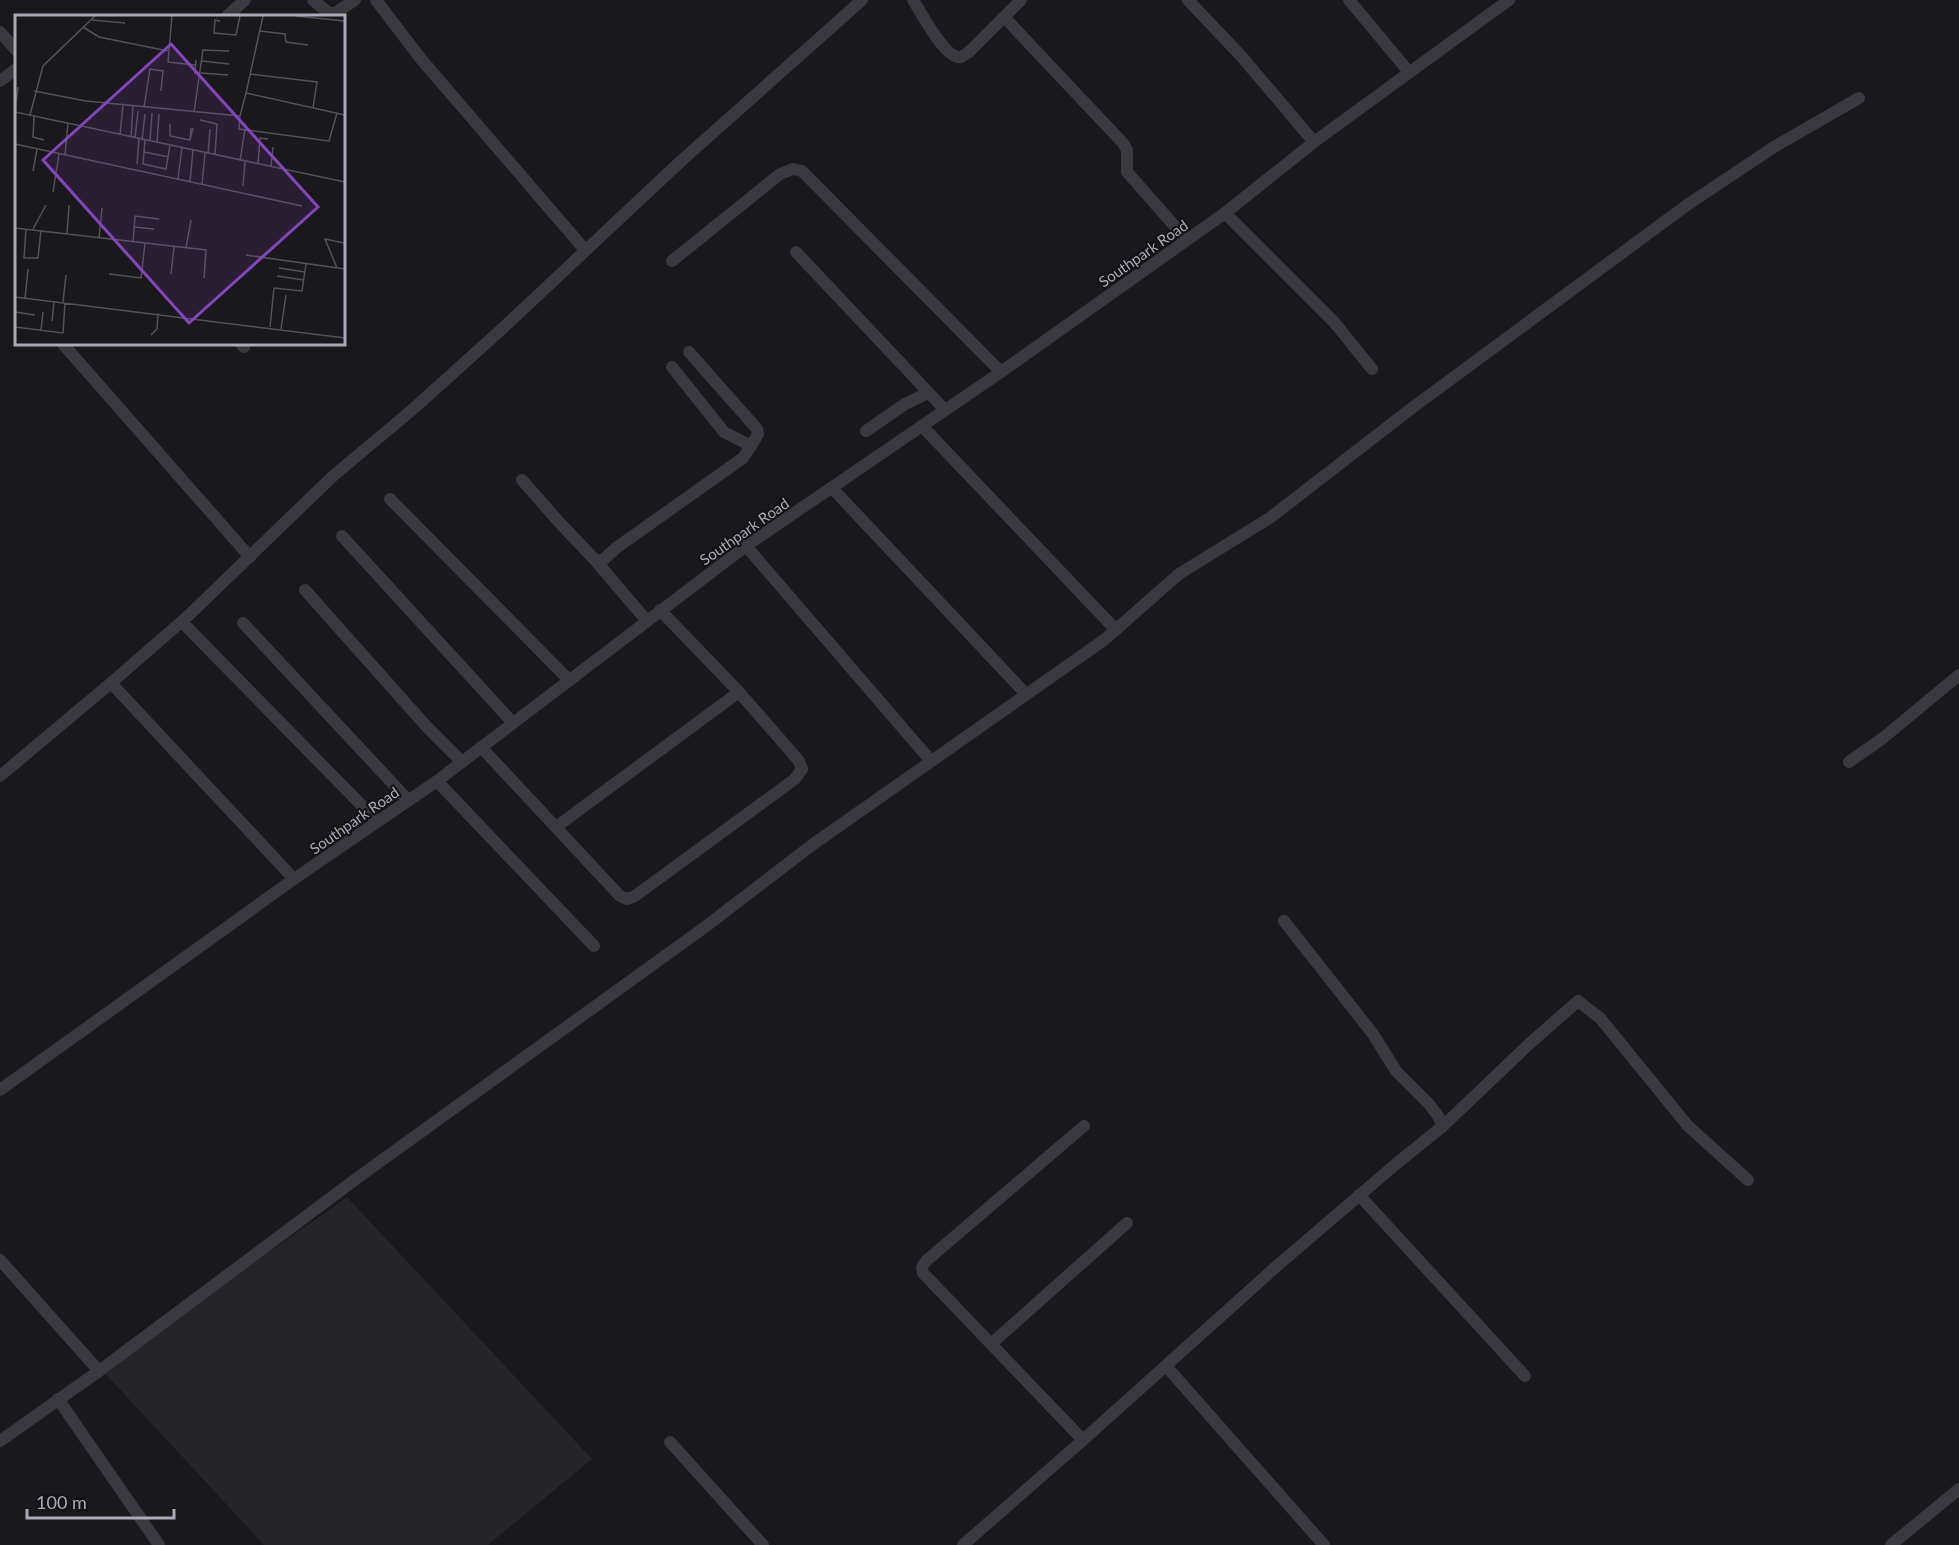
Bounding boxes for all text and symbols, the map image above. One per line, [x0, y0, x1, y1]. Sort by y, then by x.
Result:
inset map [15, 15, 345, 345]
street label: Southpark Road [1095, 216, 1191, 290]
street label: Southpark Road [696, 494, 792, 568]
street label: Southpark Road [306, 783, 402, 857]
scale bar [27, 1482, 174, 1520]
text: 100 m [36, 1491, 87, 1513]

